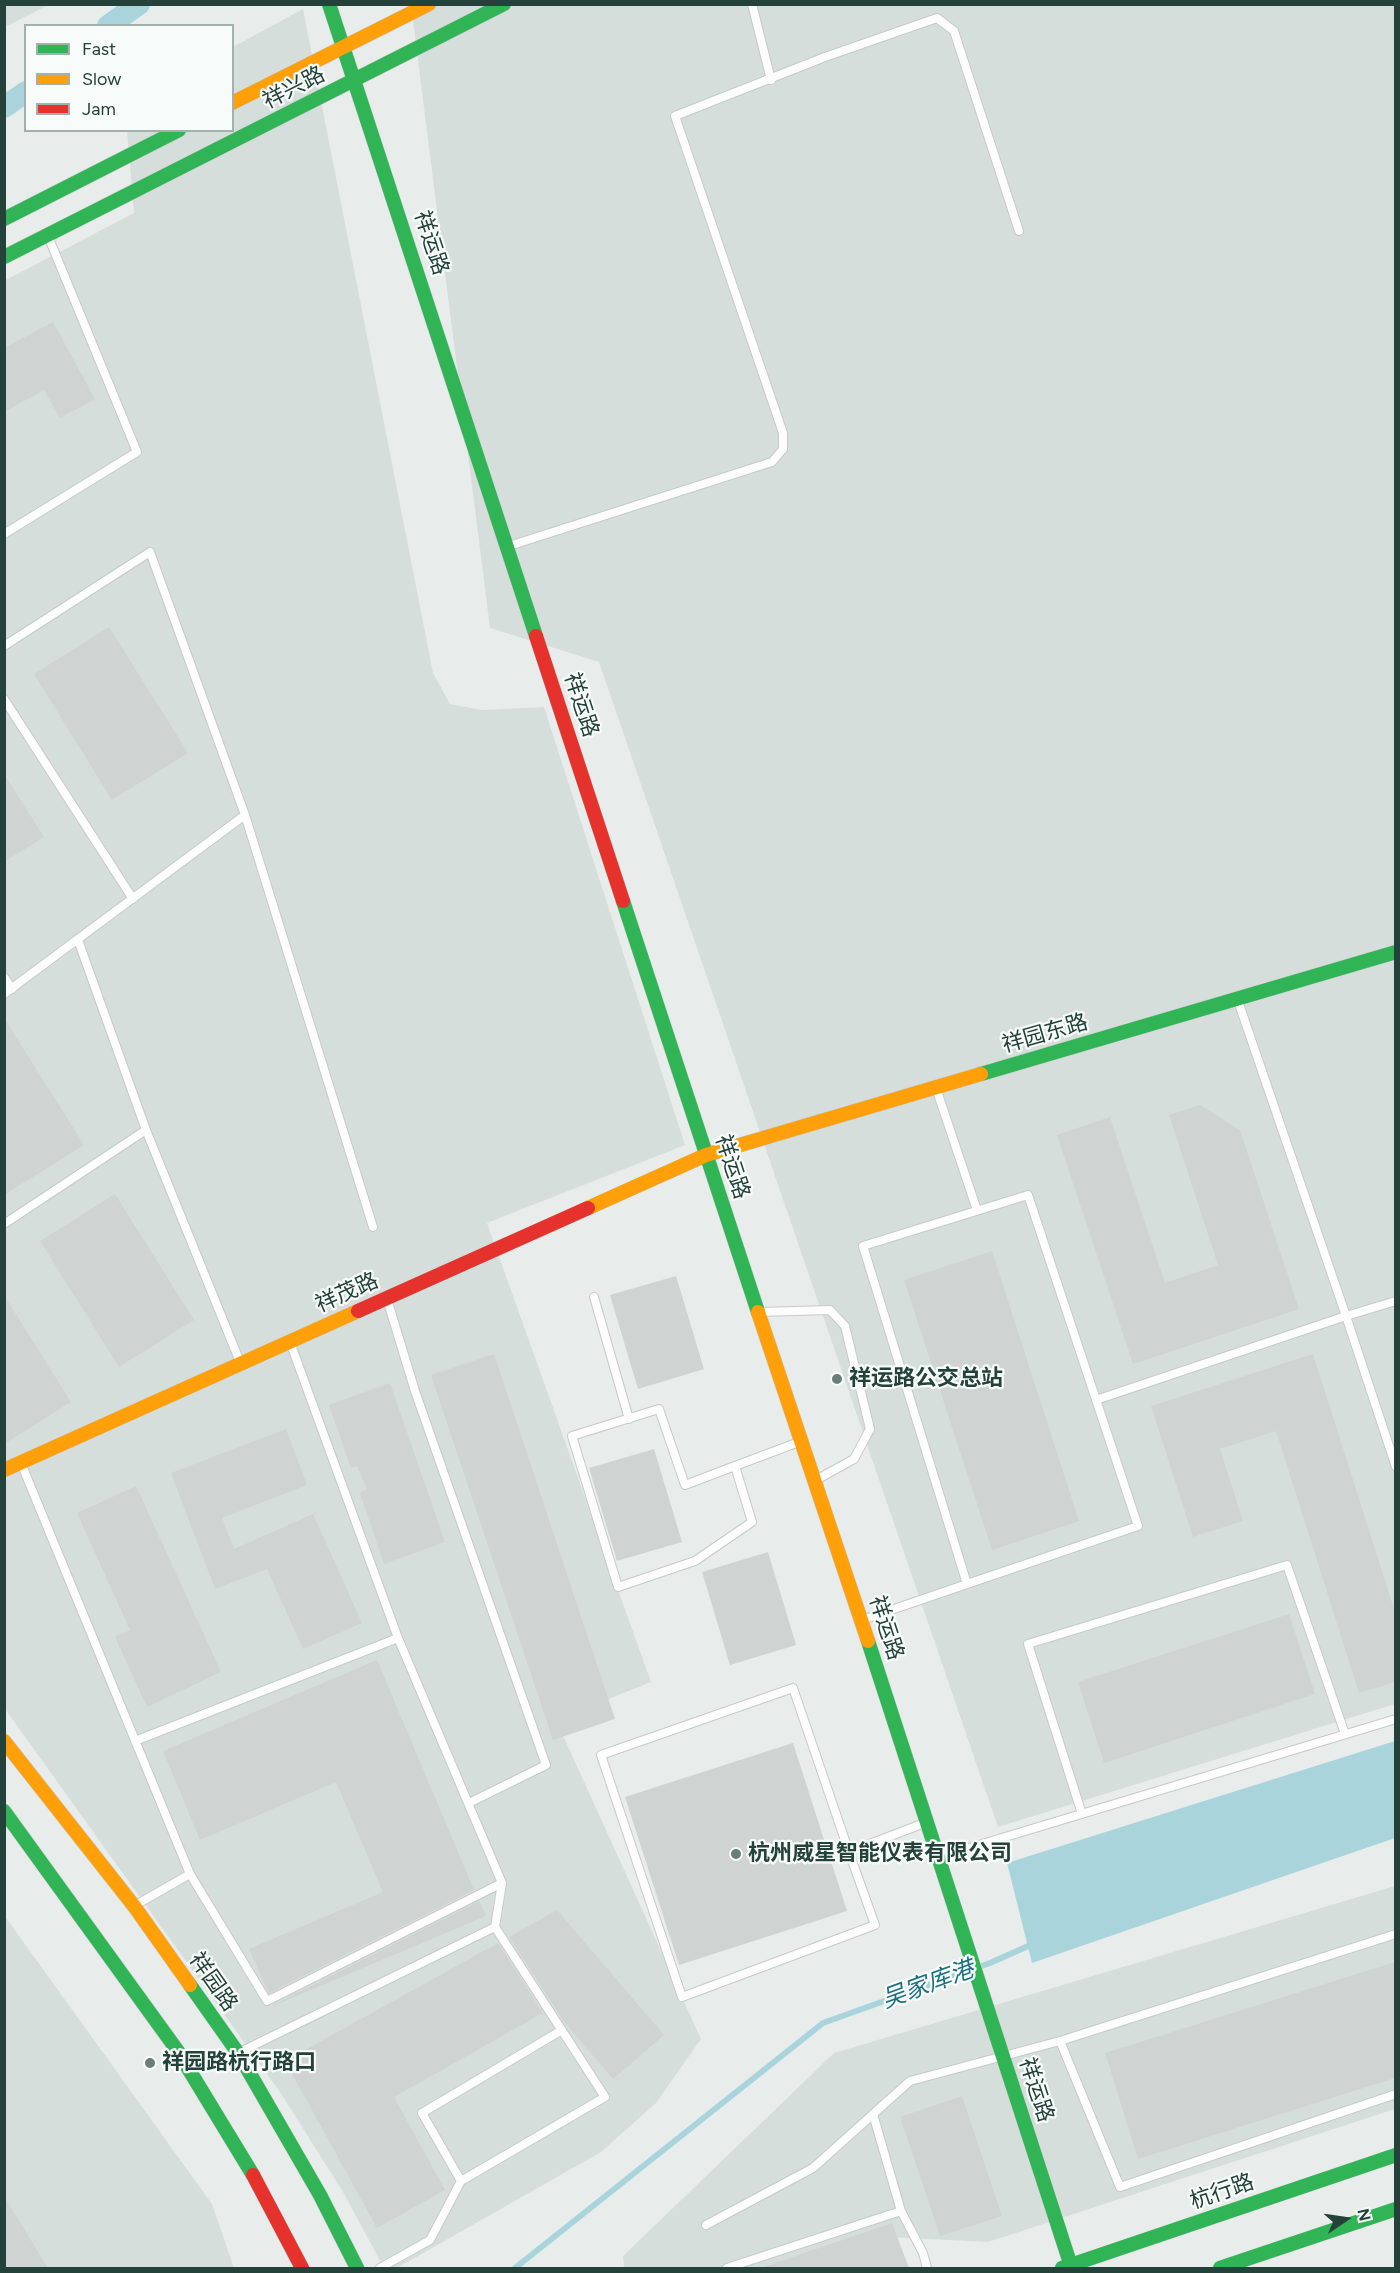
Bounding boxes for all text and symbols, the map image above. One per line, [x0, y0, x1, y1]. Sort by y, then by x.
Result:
legend [24, 24, 234, 132]
text: Fast [82, 38, 116, 60]
street label: 祥兴路 [259, 61, 329, 115]
text: Slow [82, 68, 121, 90]
text: Jam [82, 98, 116, 120]
street label: 祥运路 [408, 208, 454, 278]
street label: 祥运路 [558, 670, 604, 740]
street label: 祥园东路 [999, 1009, 1091, 1059]
street label: 祥运路 [709, 1132, 755, 1202]
street label: 祥茂路 [311, 1268, 383, 1318]
place label: 祥运路公交总站 [849, 1366, 1003, 1392]
marker: 祥运路公交总站 [830, 1372, 844, 1386]
street label: 祥运路 [863, 1593, 909, 1663]
place label: 杭州威星智能仪表有限公司 [748, 1841, 1012, 1867]
marker: 杭州威星智能仪表有限公司 [729, 1847, 743, 1861]
street label: 祥园路 [183, 1947, 243, 2017]
water label: 吴家库港 [878, 1955, 978, 2015]
place label: 祥园路杭行路口 [162, 2050, 316, 2076]
street label: 祥运路 [1013, 2055, 1059, 2125]
marker: 祥园路杭行路口 [143, 2056, 157, 2070]
street label: 杭行路 [1187, 2169, 1257, 2215]
north arrow [1316, 2189, 1376, 2249]
text: N [1353, 2207, 1375, 2223]

